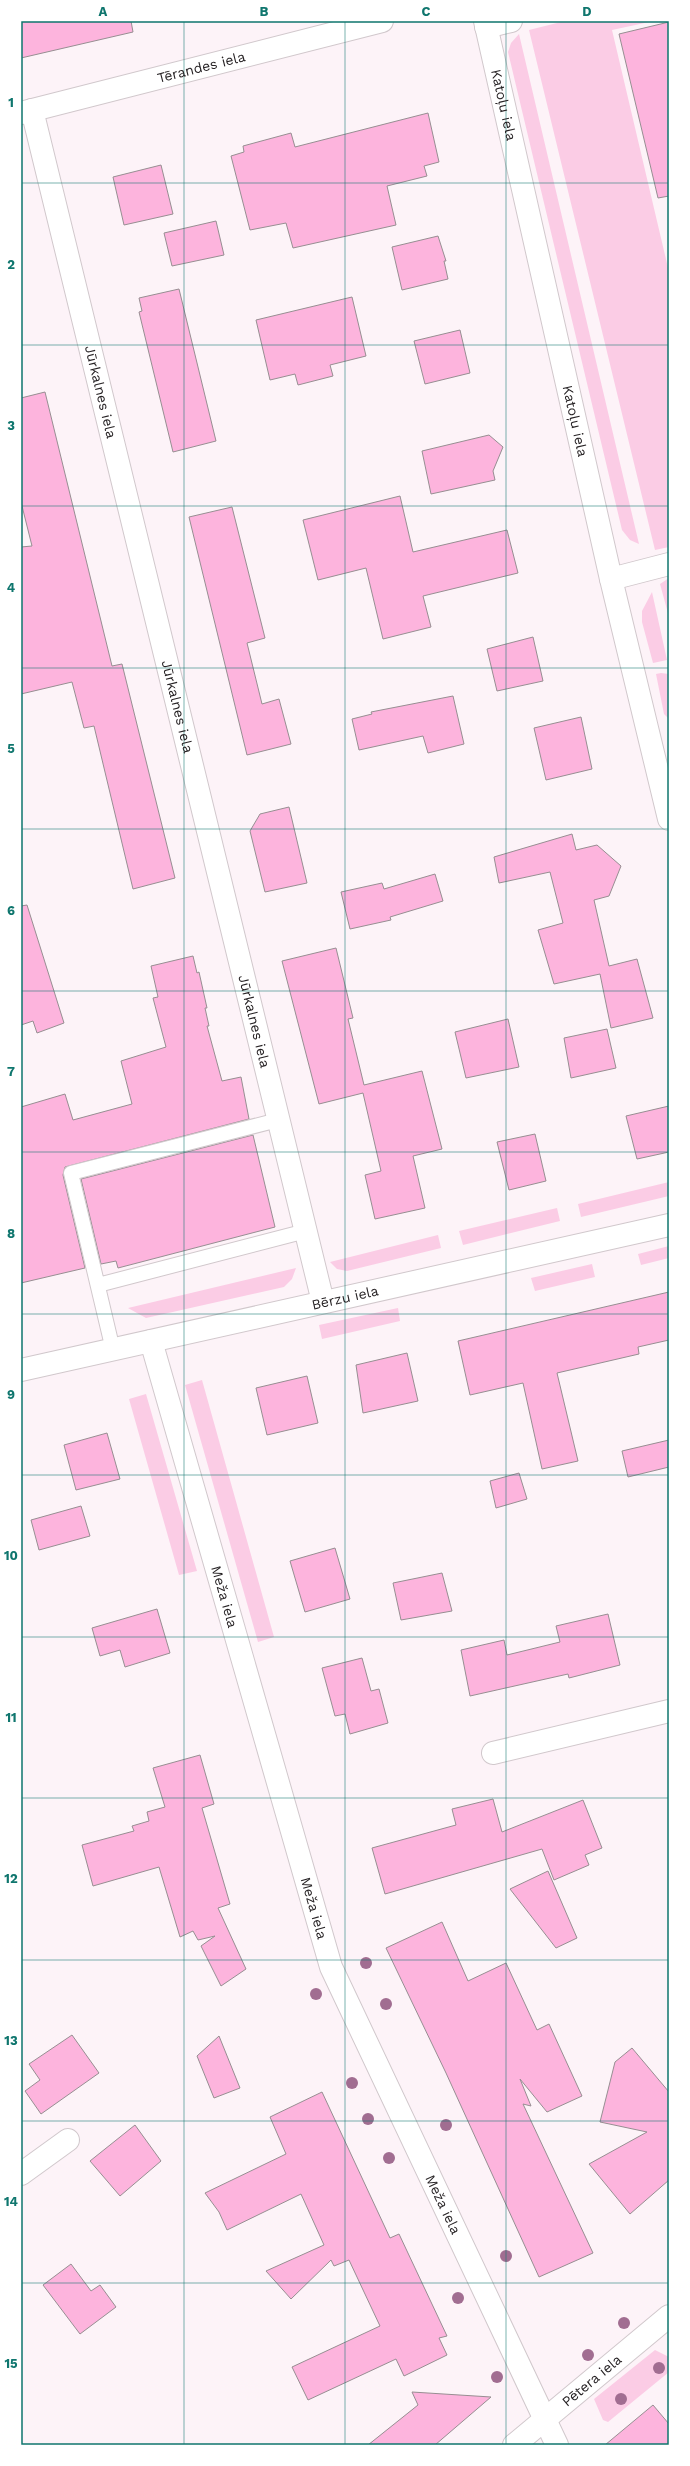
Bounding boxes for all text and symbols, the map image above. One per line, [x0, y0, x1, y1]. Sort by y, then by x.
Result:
text: A [99, 4, 108, 19]
text: B [260, 4, 269, 19]
text: C [422, 4, 431, 19]
text: D [582, 4, 592, 19]
street label: Tērandes iela [156, 48, 247, 86]
street label: Katoļu iela [488, 68, 520, 142]
text: 1 [8, 95, 14, 110]
text: 2 [7, 257, 15, 272]
street label: Jūrkalnes iela [82, 344, 120, 440]
street label: Katoļu iela [559, 384, 591, 458]
text: 3 [7, 418, 15, 433]
text: 4 [7, 580, 16, 595]
street label: Jūrkalnes iela [159, 658, 197, 755]
text: 5 [7, 741, 15, 756]
text: 6 [7, 903, 15, 918]
street label: Jūrkalnes iela [235, 973, 274, 1069]
text: 7 [7, 1064, 15, 1079]
text: 8 [7, 1226, 15, 1241]
street label: Bērzu iela [310, 1282, 380, 1313]
text: 9 [7, 1387, 15, 1402]
text: 10 [4, 1548, 18, 1563]
street label: Meža iela [208, 1564, 241, 1630]
text: 11 [5, 1710, 17, 1725]
text: 12 [4, 1871, 18, 1886]
street label: Meža iela [298, 1875, 331, 1941]
text: 13 [4, 2033, 18, 2048]
street label: Meža iela [422, 2172, 464, 2237]
text: 14 [4, 2194, 19, 2209]
street label: Pētera iela [559, 2351, 625, 2410]
text: 15 [4, 2356, 18, 2371]

